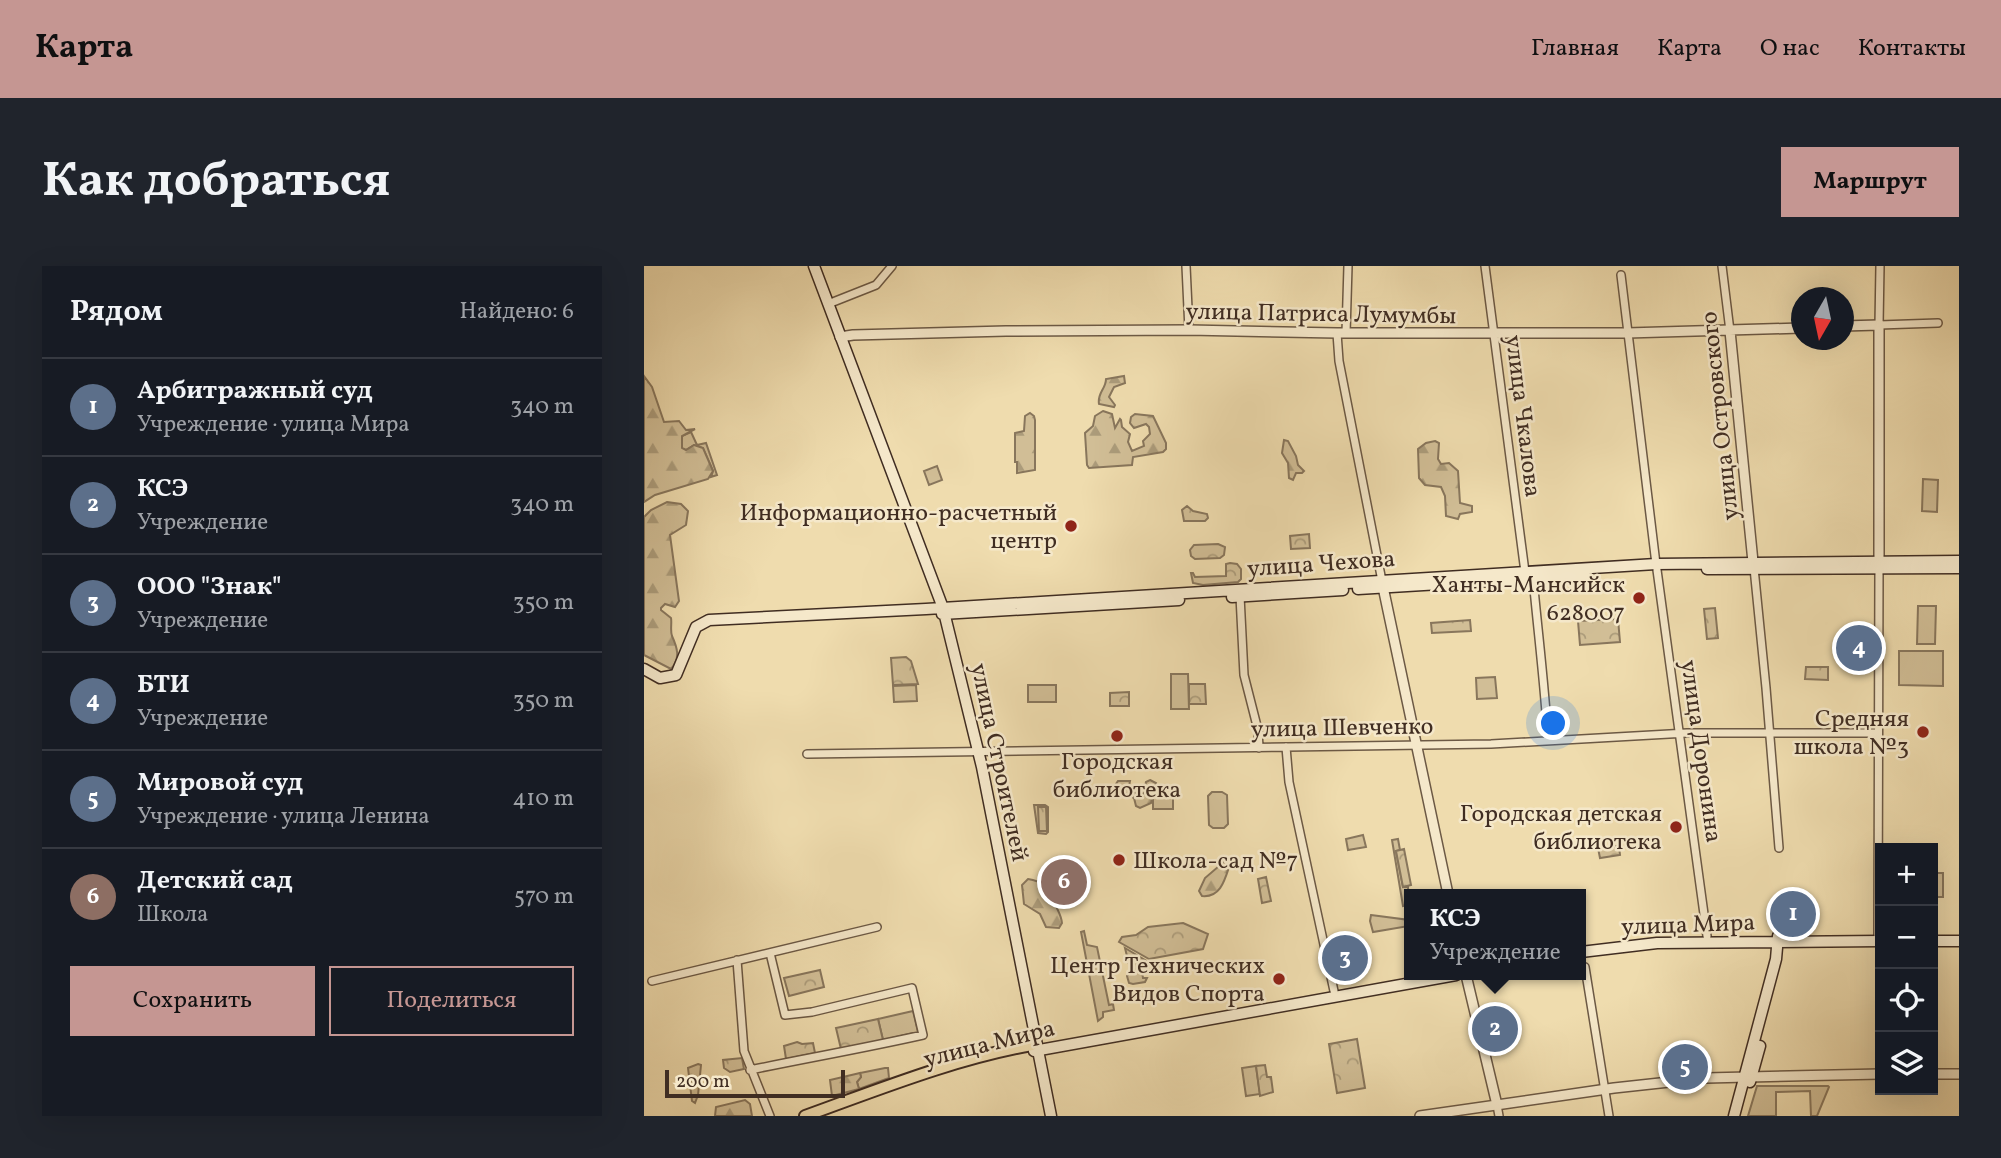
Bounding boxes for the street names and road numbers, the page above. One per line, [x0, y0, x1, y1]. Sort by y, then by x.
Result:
street label: улица Патриса Лумумбы [1185, 296, 1457, 334]
street label: улица Островского [1693, 310, 1749, 522]
street label: улица Чкалова [1495, 333, 1549, 499]
street label: улица Чехова [1246, 543, 1396, 587]
street label: улица Доронина [1670, 658, 1730, 845]
street label: улица Строителей [960, 660, 1036, 865]
street label: улица Шевченко [1250, 710, 1434, 748]
street label: улица Мира [1620, 907, 1756, 945]
street label: улица Мира [920, 1012, 1059, 1078]

